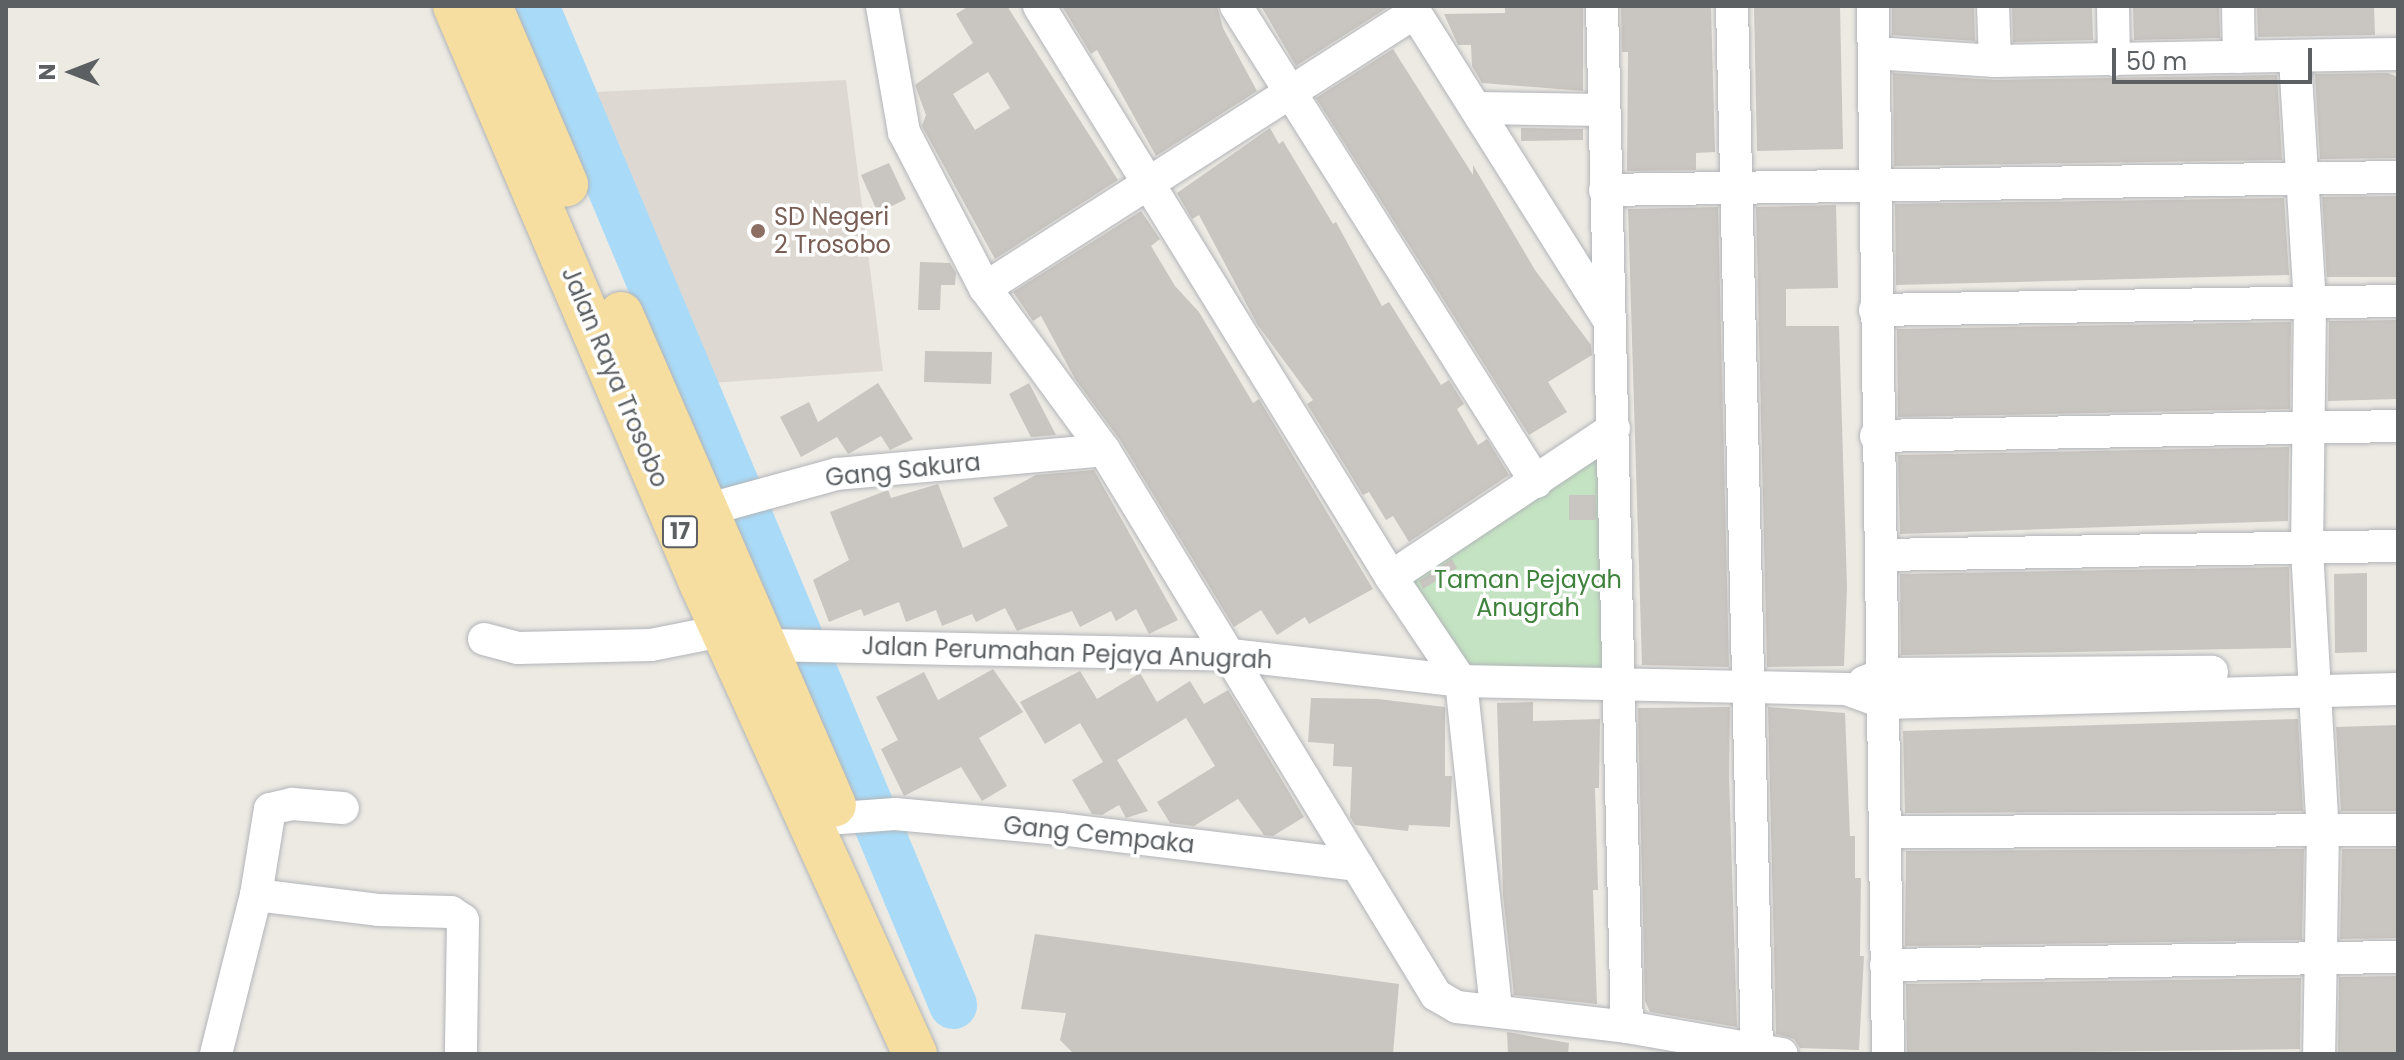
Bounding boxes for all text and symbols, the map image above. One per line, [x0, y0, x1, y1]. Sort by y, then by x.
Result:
north arrow [32, 32, 112, 112]
scale bar [2116, 32, 2316, 82]
text: 50 m [2126, 45, 2187, 78]
text: N [32, 64, 63, 80]
place label: SD Negeri 2 Trosobo [774, 203, 891, 259]
marker: SD Negeri 2 Trosobo [749, 222, 767, 240]
street label: Jalan Raya Trosobo [556, 262, 674, 492]
street label: Gang Sakura [824, 448, 982, 492]
road number: 17 [660, 514, 700, 550]
park label: Taman Pejayah Anugrah [1434, 566, 1622, 622]
street label: Jalan Perumahan Pejaya Anugrah [861, 631, 1273, 675]
street label: Gang Cempaka [1002, 811, 1196, 859]

